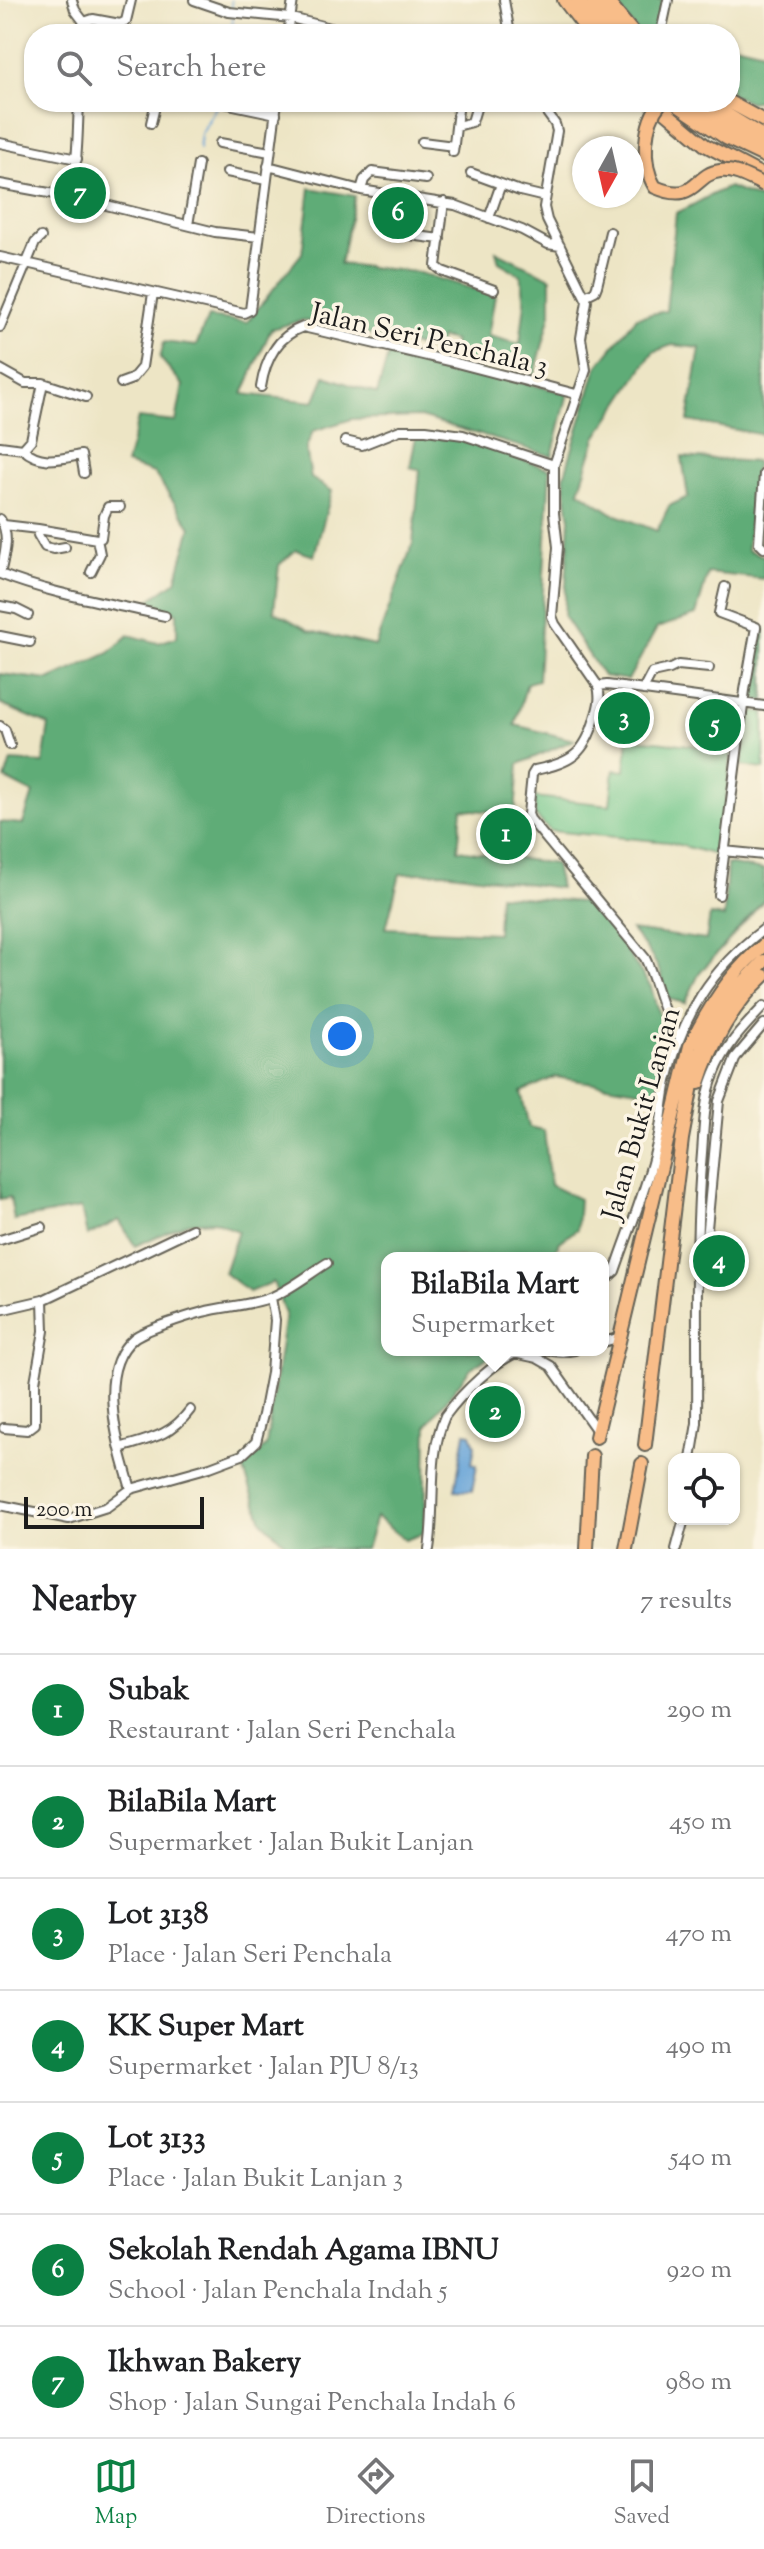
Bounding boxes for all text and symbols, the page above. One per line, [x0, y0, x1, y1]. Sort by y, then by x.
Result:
search box [24, 24, 740, 112]
icon: search [52, 46, 96, 90]
text: Search here [116, 47, 266, 90]
north arrow [572, 136, 644, 208]
pin: 7 [54, 163, 106, 223]
pin: 6 [372, 183, 424, 243]
street label: Jalan Seri Penchala 3 [305, 294, 552, 388]
pin: 3 [598, 688, 650, 748]
pin: 5 [689, 695, 741, 755]
pin: 1 [480, 804, 532, 864]
street label: Jalan Bukit Lanjan [593, 1003, 692, 1227]
your location [322, 1016, 362, 1056]
pin: 4 [693, 1231, 745, 1291]
popup [381, 1252, 609, 1356]
text: BilaBila Mart [411, 1264, 579, 1307]
text: Supermarket [411, 1307, 555, 1344]
pin: 2 [469, 1382, 521, 1442]
map controls [668, 1453, 740, 1525]
button: locate [668, 1453, 740, 1525]
scale bar [24, 1493, 204, 1529]
text: 200 m [36, 1495, 92, 1527]
text: Nearby [32, 1577, 137, 1626]
text: 7 results [640, 1583, 732, 1620]
text: Subak [108, 1670, 189, 1713]
text: 1 [54, 1692, 62, 1729]
text: 290 m [666, 1692, 732, 1729]
text: Restaurant · Jalan Seri Penchala [108, 1713, 456, 1750]
text: BilaBila Mart [108, 1782, 276, 1825]
text: 2 [52, 1804, 64, 1841]
text: 450 m [669, 1804, 732, 1841]
text: Supermarket · Jalan Bukit Lanjan [108, 1825, 474, 1862]
text: Lot 3138 [108, 1894, 208, 1937]
text: 3 [53, 1916, 63, 1953]
text: 470 m [666, 1916, 732, 1953]
text: Place · Jalan Seri Penchala [108, 1937, 392, 1974]
text: KK Super Mart [108, 2006, 304, 2049]
text: 4 [51, 2028, 65, 2065]
text: 490 m [666, 2028, 732, 2065]
text: Supermarket · Jalan PJU 8/13 [108, 2049, 419, 2086]
text: Lot 3133 [108, 2118, 206, 2161]
text: 5 [54, 2140, 62, 2177]
text: 540 m [669, 2140, 732, 2177]
text: Place · Jalan Bukit Lanjan 3 [108, 2161, 403, 2198]
text: Sekolah Rendah Agama IBNU [108, 2230, 499, 2273]
text: 6 [52, 2252, 64, 2289]
text: 920 m [666, 2252, 732, 2289]
text: School · Jalan Penchala Indah 5 [108, 2273, 447, 2310]
text: Ikhwan Bakery [108, 2342, 301, 2385]
text: 7 [51, 2364, 65, 2401]
text: 980 m [666, 2364, 732, 2401]
text: Shop · Jalan Sungai Penchala Indah 6 [108, 2385, 516, 2422]
tab: Map [94, 2454, 138, 2534]
tab: Directions [326, 2454, 425, 2534]
tab: Saved [613, 2454, 670, 2534]

